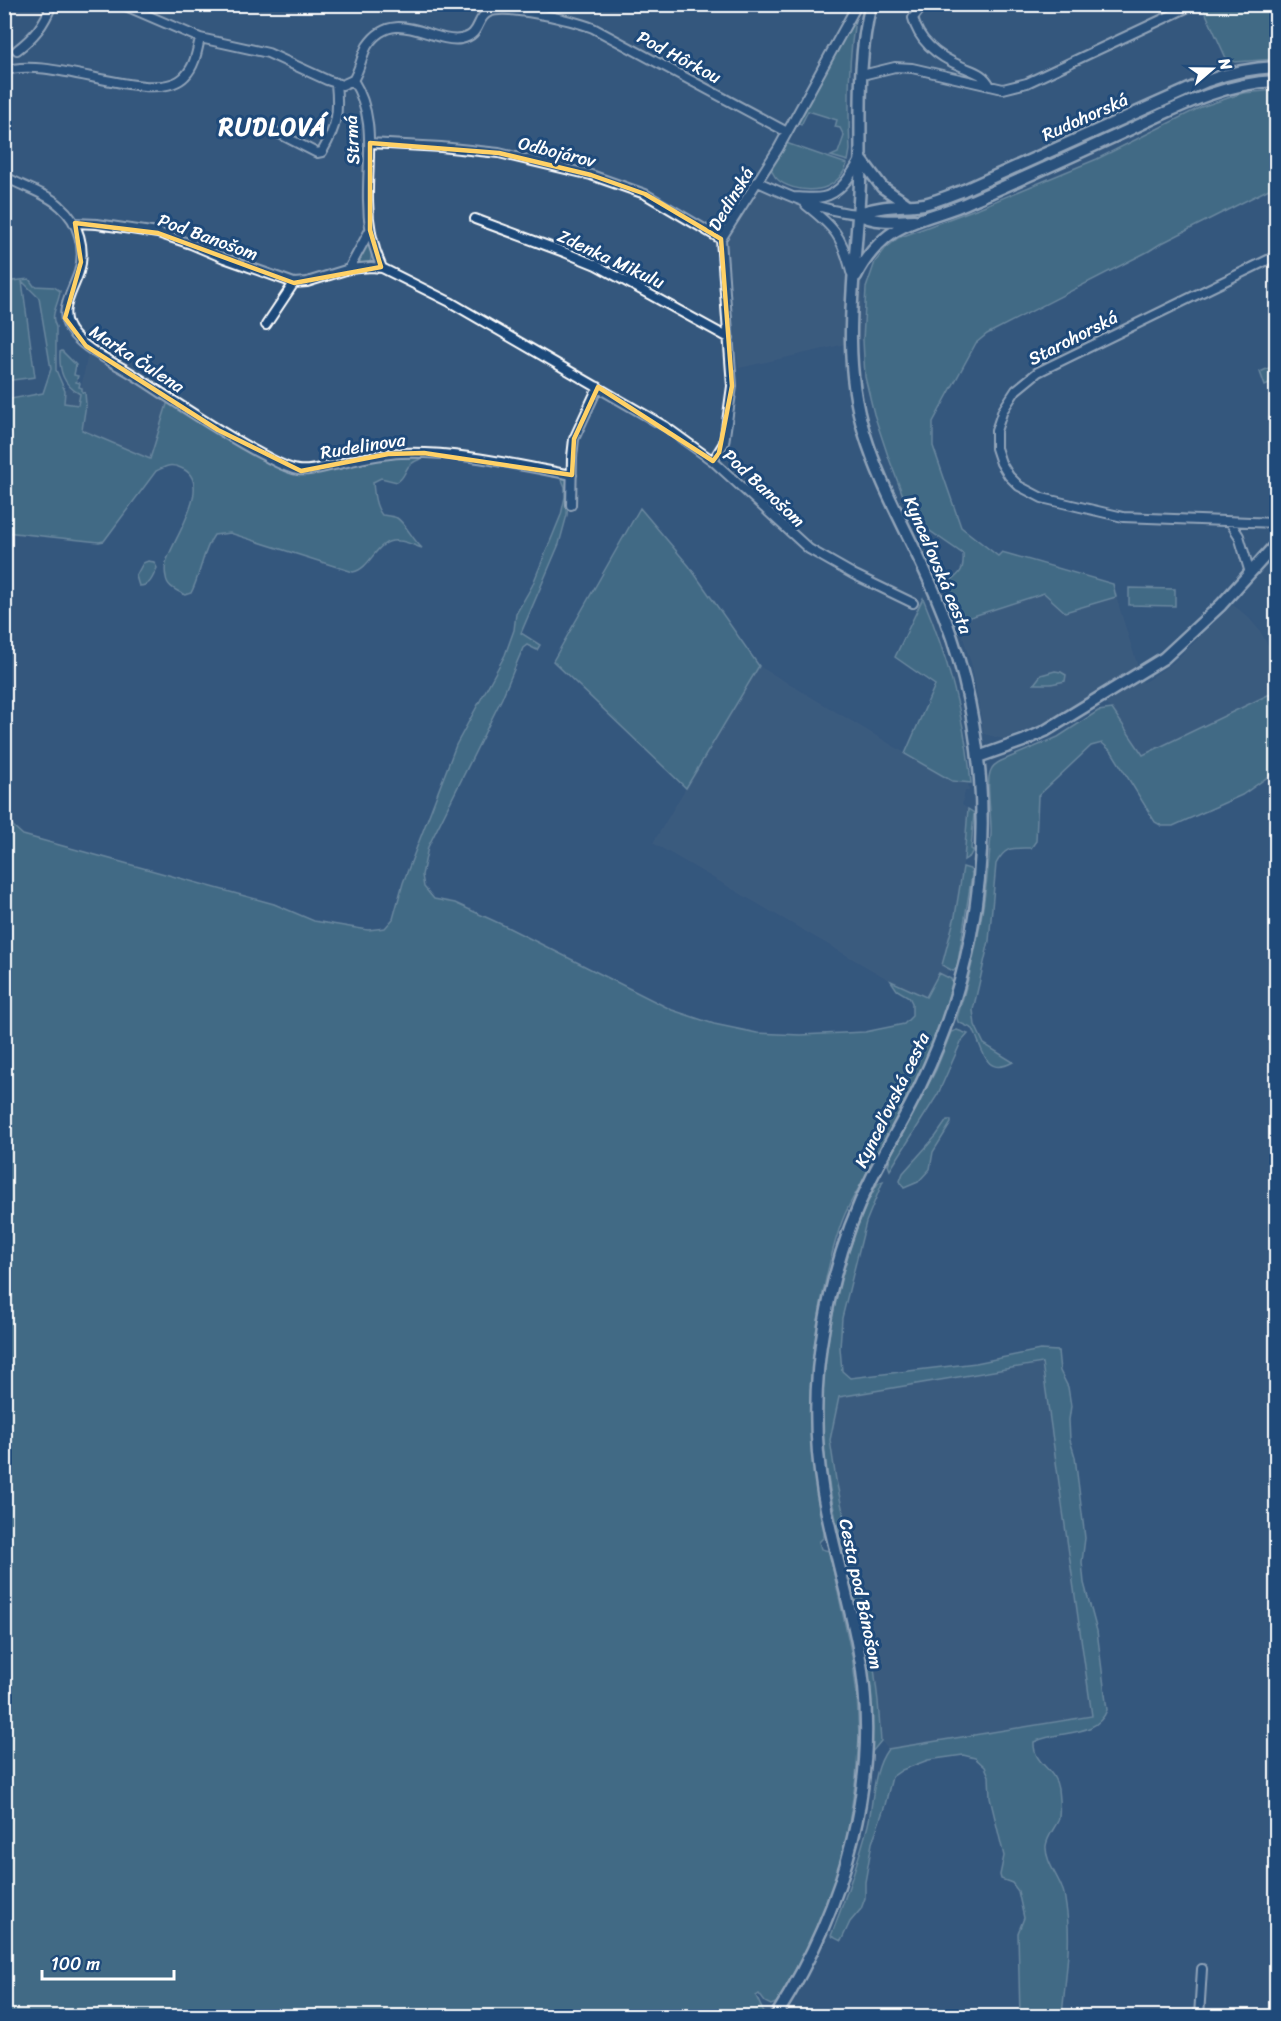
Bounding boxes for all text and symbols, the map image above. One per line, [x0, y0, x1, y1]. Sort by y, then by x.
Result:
street label: Pod Hôrkou [631, 21, 727, 93]
north arrow [1182, 39, 1242, 99]
text: N [1210, 53, 1241, 75]
street label: Rudohorská [1037, 84, 1133, 150]
district label: RUDLOVÁ [218, 106, 329, 148]
street label: Strmá [335, 114, 369, 166]
street label: Odbojárov [515, 127, 600, 177]
street label: Dedinská [699, 161, 763, 237]
street label: Pod Banošom [153, 204, 263, 270]
street label: Zdenka Mikulu [552, 220, 670, 298]
street label: Starohorská [1022, 302, 1124, 374]
street label: Marka Čulena [83, 316, 192, 402]
street label: Rudelinova [318, 423, 409, 469]
street label: Pod Banošom [715, 441, 813, 536]
street label: Kynceľovská cesta [894, 491, 982, 640]
street label: Kynceľovská cesta [845, 1026, 939, 1173]
street label: Cesta pod Bánošom [829, 1516, 893, 1673]
scale bar [42, 1943, 174, 1981]
text: 100 m [51, 1948, 100, 1980]

